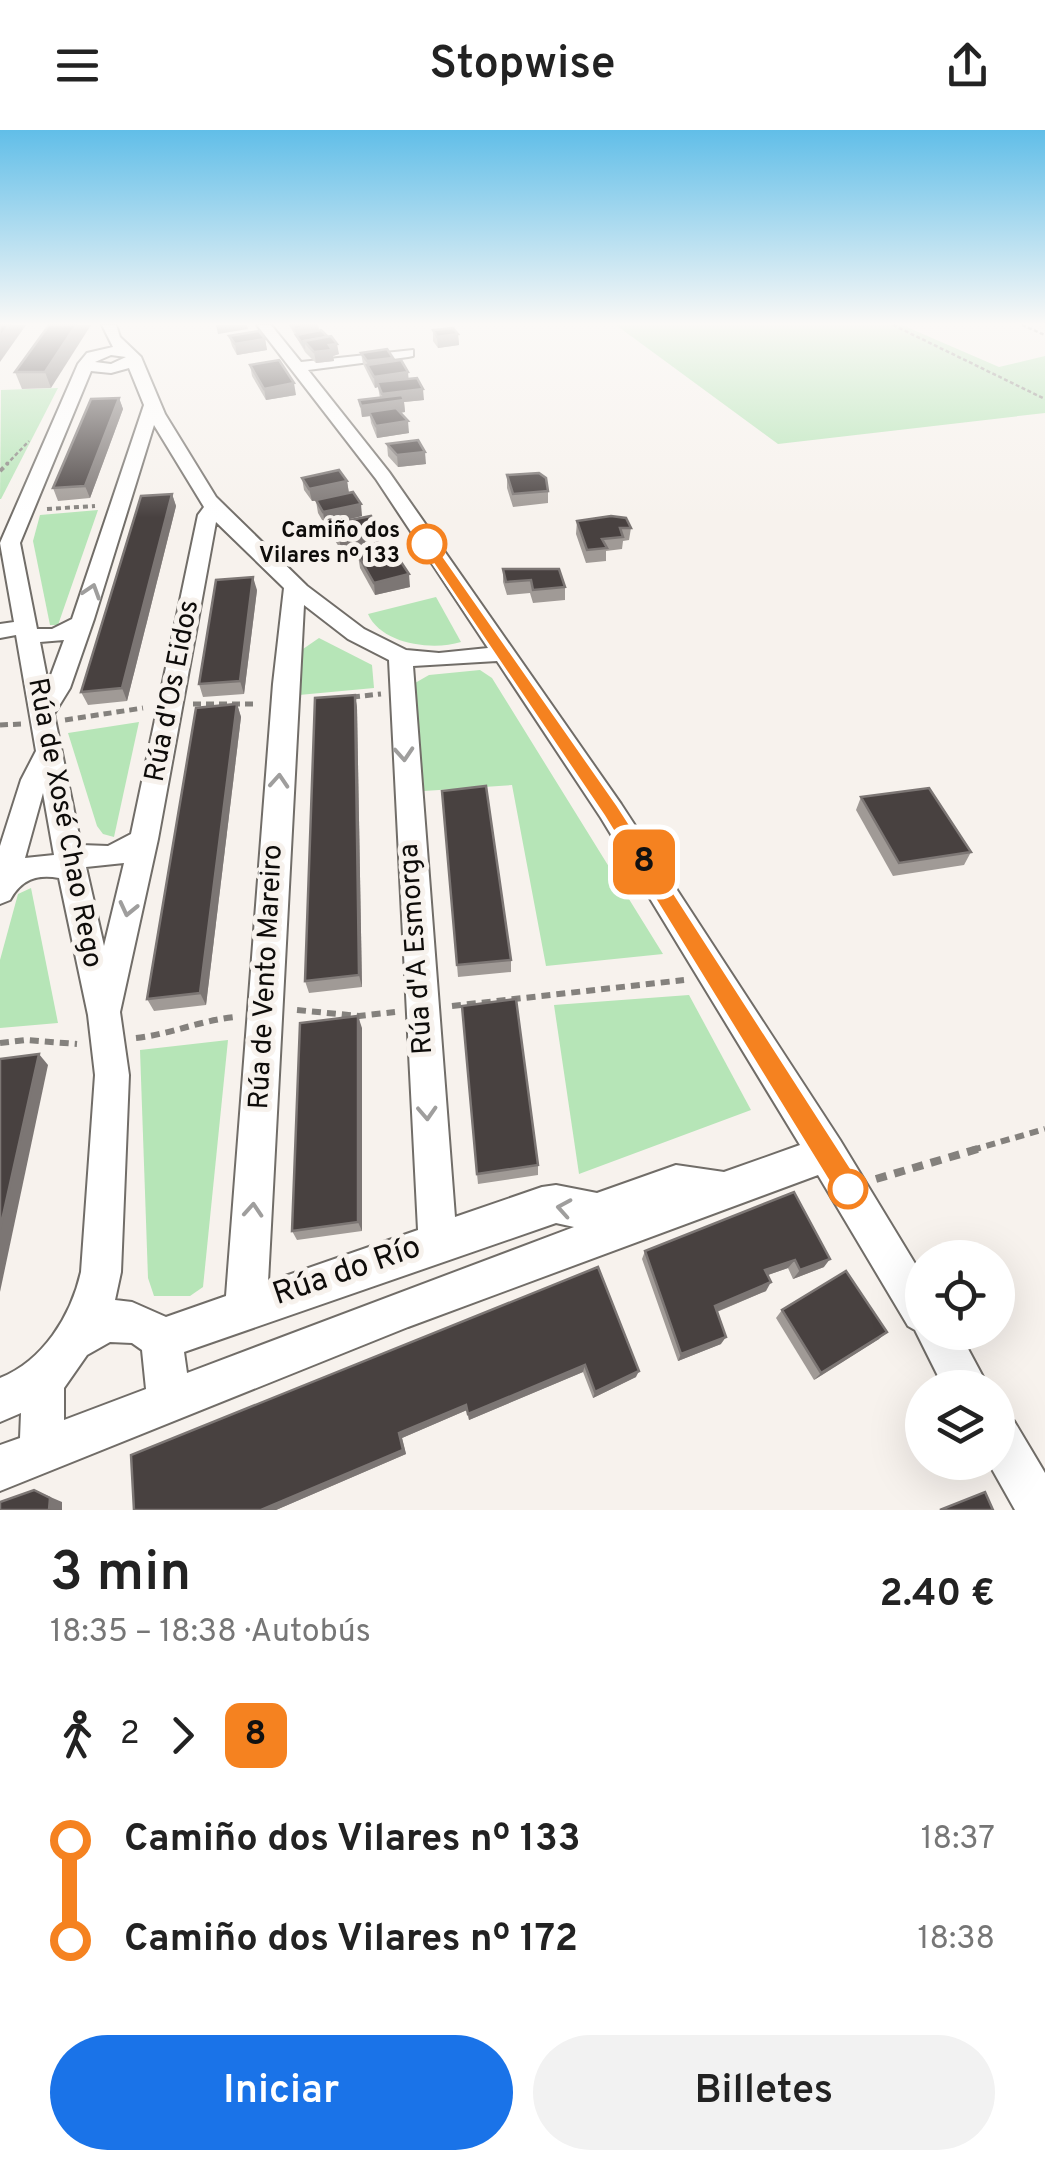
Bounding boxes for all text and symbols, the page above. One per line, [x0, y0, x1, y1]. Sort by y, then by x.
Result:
text: Stopwise [429, 37, 616, 94]
icon: menu [50, 38, 105, 93]
icon: share [940, 38, 995, 93]
place label: Camiño dos Vilares nº 133 [259, 518, 400, 570]
marker: Camiño dos Vilares nº 133 [408, 525, 446, 563]
one-way arrow [80, 584, 100, 601]
street label: Rúa d'Os Eidos [138, 597, 208, 785]
street label: Rúa de Xosé Chao Rego [18, 675, 110, 971]
one-way arrow [393, 747, 414, 763]
one-way arrow [268, 772, 289, 788]
line badge: 8 [612, 830, 676, 894]
text: 8 [633, 840, 655, 884]
street label: Rúa d'A Esmorga [392, 842, 442, 1056]
street label: Rúa de Vento Mareiro [242, 844, 292, 1110]
one-way arrow [119, 900, 140, 917]
one-way arrow [416, 1106, 437, 1122]
unlabelled marker [829, 1170, 867, 1208]
one-way arrow [556, 1198, 572, 1219]
one-way arrow [242, 1202, 263, 1218]
street label: Rúa do Río [268, 1228, 426, 1316]
map controls [905, 1240, 1015, 1480]
button: locate [905, 1240, 1015, 1350]
button: layers [905, 1370, 1015, 1480]
text: 3 min [50, 1540, 191, 1610]
text: 2.40 € [879, 1571, 995, 1620]
text: 18:35 – 18:38 · Autobús [50, 1613, 371, 1653]
icon: walk [50, 1708, 105, 1763]
icon: forward [155, 1708, 210, 1763]
text: 8 [245, 1713, 267, 1757]
text: 2 [120, 1715, 140, 1755]
text: Camiño dos Vilares nº 133 [124, 1816, 580, 1865]
text: 18:37 [921, 1820, 995, 1860]
text: Camiño dos Vilares nº 172 [124, 1916, 578, 1965]
text: 18:38 [917, 1920, 995, 1960]
button: Iniciar [50, 2035, 513, 2150]
button: Billetes [533, 2035, 995, 2150]

